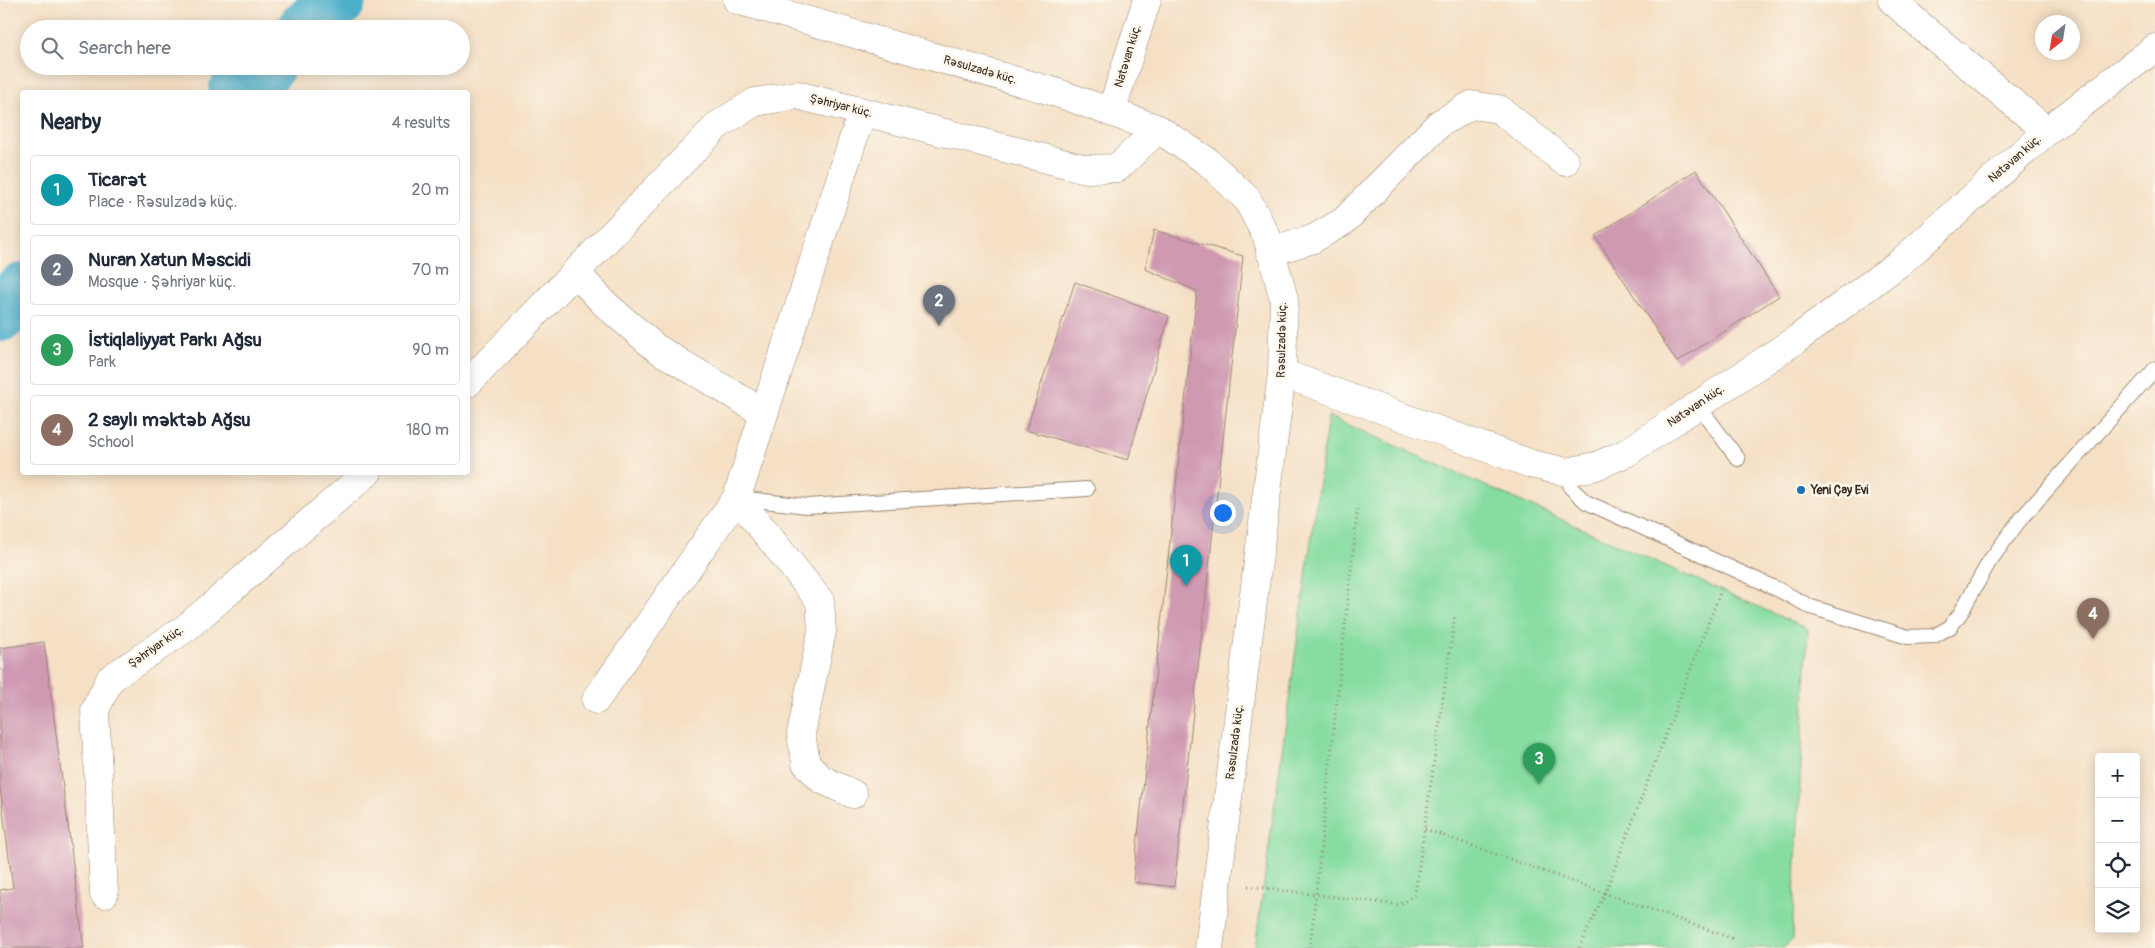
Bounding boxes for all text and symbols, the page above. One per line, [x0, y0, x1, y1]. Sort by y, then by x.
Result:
north arrow [2035, 15, 2080, 60]
search box [20, 20, 470, 75]
street label: Natəvan küç. [1111, 23, 1145, 89]
icon: search [38, 34, 66, 62]
text: Search here [78, 36, 171, 60]
street label: Rəsulzadə küç. [942, 52, 1018, 88]
street label: Şəhriyar küç. [808, 91, 874, 121]
text: Nearby [40, 109, 101, 136]
text: 4 results [392, 113, 450, 133]
street label: Natəvan küç. [1985, 132, 2045, 186]
text: Ticarət [88, 168, 146, 192]
text: 1 [54, 180, 60, 200]
text: 20 m [411, 180, 449, 200]
text: Place · Rəsulzadə küç. [88, 192, 237, 212]
text: Nuran Xatun Məscidi [88, 248, 251, 272]
text: 2 [53, 260, 61, 280]
text: 70 m [412, 260, 449, 280]
text: Mosque · Şəhriyar küç. [88, 272, 236, 292]
pin: 2 [923, 285, 955, 326]
street label: Rəsulzadə küç. [1274, 302, 1290, 378]
text: İstiqlaliyyat Parkı Ağsu [88, 328, 262, 352]
text: 3 [53, 340, 61, 360]
text: 90 m [412, 340, 449, 360]
text: Park [88, 352, 116, 372]
street label: Natəvan küç. [1665, 381, 1727, 431]
text: 2 saylı məktəb Ağsu [88, 408, 251, 432]
text: 4 [52, 420, 62, 440]
text: 180 m [406, 420, 449, 440]
text: School [88, 432, 134, 452]
place label: Yeni Çay Evi [1810, 483, 1868, 498]
marker: Yeni Çay Evi [1795, 484, 1807, 496]
your location [1210, 500, 1236, 526]
pin: 1 [1170, 545, 1202, 586]
pin: 4 [2077, 598, 2109, 639]
street label: Şəhriyar küç. [125, 622, 187, 672]
street label: Rəsulzadə küç. [1223, 703, 1247, 781]
pin: 3 [1523, 743, 1555, 784]
map controls [2095, 753, 2140, 933]
button: + [2095, 753, 2140, 798]
button: − [2095, 798, 2140, 843]
button: locate [2095, 843, 2140, 888]
button: layers [2095, 888, 2140, 933]

